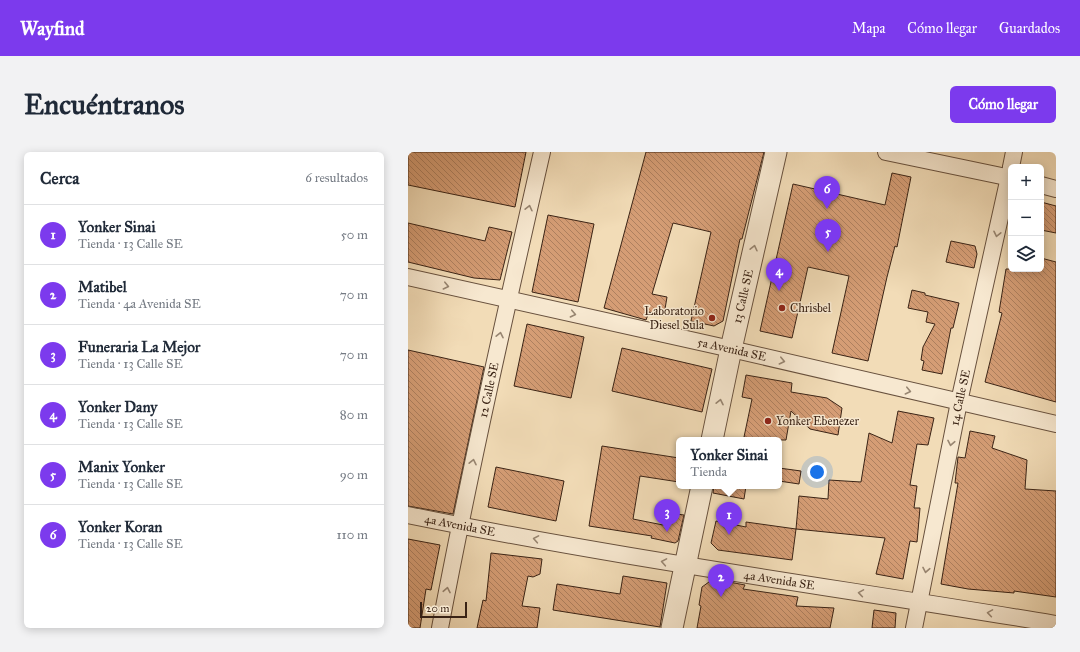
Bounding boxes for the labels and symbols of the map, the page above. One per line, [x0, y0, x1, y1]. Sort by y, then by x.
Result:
pin: 6 [814, 176, 840, 209]
one-way arrow [525, 205, 533, 212]
pin: 5 [815, 219, 841, 252]
one-way arrow [993, 231, 1001, 237]
one-way arrow [749, 244, 757, 251]
pin: 4 [766, 258, 792, 291]
street label: 13 Calle SE [730, 268, 756, 325]
one-way arrow [443, 281, 449, 289]
place label: Chrisbel [790, 301, 832, 315]
marker: Chrisbel [777, 303, 787, 313]
place label: Laboratorio Diesel Sula [644, 304, 705, 332]
one-way arrow [570, 310, 576, 318]
marker: Laboratorio Diesel Sula [707, 313, 717, 323]
one-way arrow [496, 332, 504, 338]
street label: 5a Avenida SE [696, 335, 768, 364]
one-way arrow [778, 356, 785, 365]
street label: 12 Calle SE [476, 361, 502, 419]
street label: 14 Calle SE [947, 368, 973, 427]
one-way arrow [905, 386, 912, 394]
one-way arrow [715, 399, 723, 405]
place label: Yonker Ebenezer [776, 414, 859, 428]
marker: Yonker Ebenezer [763, 416, 773, 426]
one-way arrow [948, 440, 956, 446]
one-way arrow [469, 459, 477, 465]
your location [807, 462, 827, 482]
pin: 3 [654, 499, 680, 532]
pin: 1 [716, 502, 742, 535]
street label: 4a Avenida SE [424, 512, 497, 539]
one-way arrow [533, 536, 539, 544]
one-way arrow [661, 559, 667, 567]
pin: 2 [708, 564, 734, 597]
one-way arrow [922, 567, 930, 574]
street label: 4a Avenida SE [743, 568, 816, 593]
one-way arrow [442, 587, 451, 593]
one-way arrow [858, 589, 865, 598]
scale bar [420, 600, 467, 619]
one-way arrow [987, 609, 993, 618]

